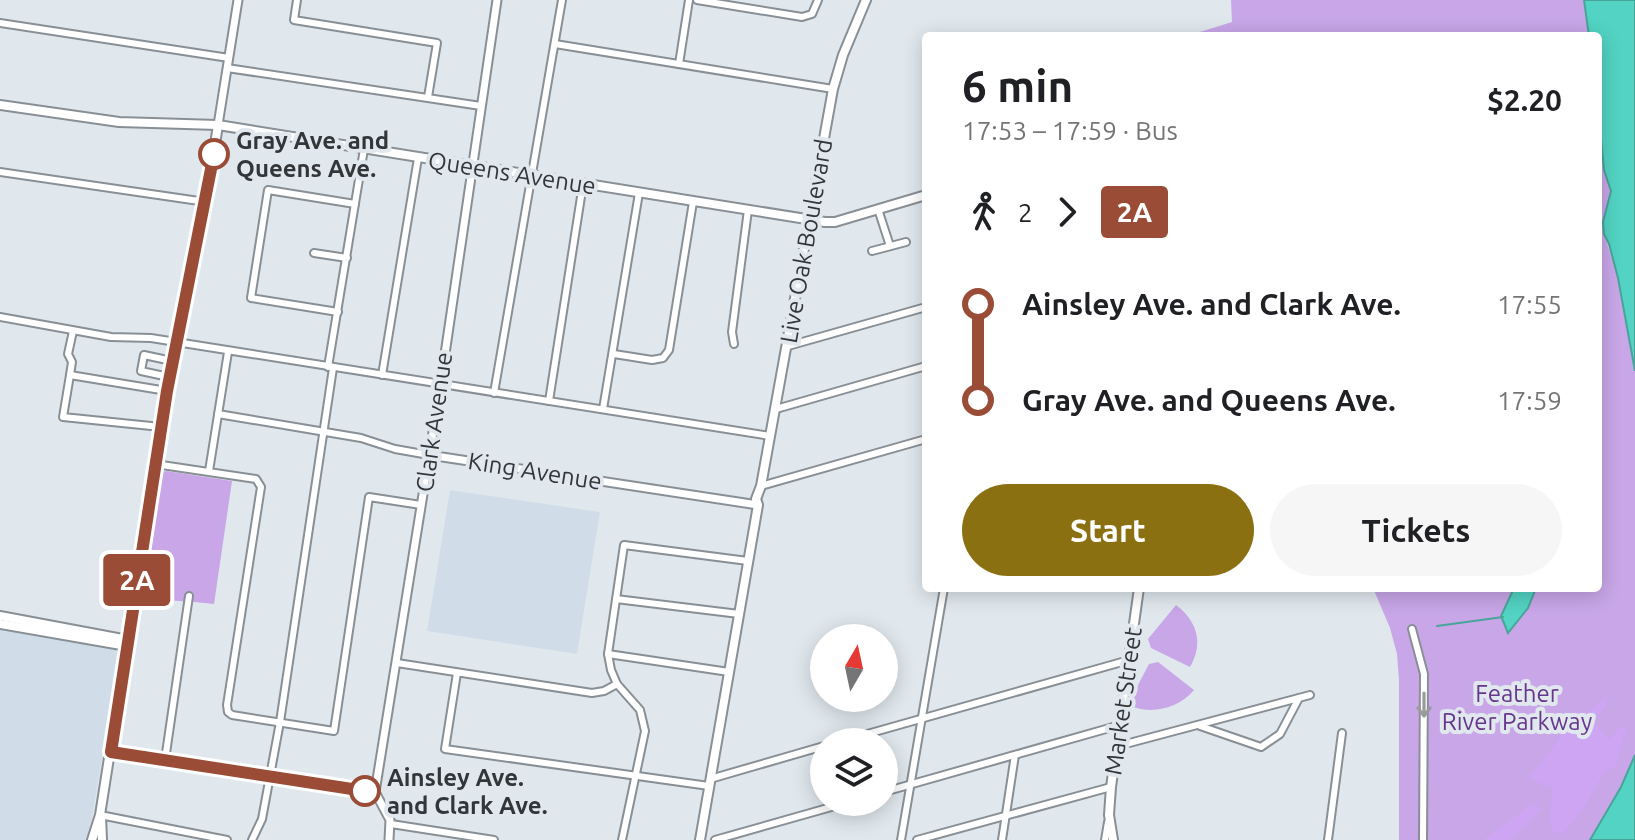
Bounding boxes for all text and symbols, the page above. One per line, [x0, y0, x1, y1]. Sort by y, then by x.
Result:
text: 6 min [962, 61, 1073, 110]
text: $2.20 [1487, 83, 1562, 117]
text: 17:53 – 17:59 · Bus [962, 116, 1178, 145]
place label: Gray Ave. and Queens Ave. [236, 127, 389, 182]
street label: Live Oak Boulevard [775, 137, 837, 345]
marker: Gray Ave. and Queens Ave. [199, 139, 229, 169]
street label: Queens Avenue [426, 146, 598, 200]
icon: walk [962, 190, 1006, 234]
icon: forward [1045, 190, 1089, 234]
text: 2A [1117, 196, 1152, 227]
text: 2 [1018, 198, 1033, 227]
text: Ainsley Ave. and Clark Ave. [1022, 287, 1401, 321]
text: 17:55 [1497, 290, 1562, 319]
street label: Clark Avenue [411, 350, 457, 494]
text: Gray Ave. and Queens Ave. [1022, 383, 1396, 417]
text: 17:59 [1497, 386, 1562, 415]
street label: King Avenue [466, 447, 604, 495]
button: Start [962, 484, 1254, 576]
button: Tickets [1270, 484, 1562, 576]
line badge: 2A [101, 554, 173, 606]
text: 2A [119, 564, 155, 595]
north arrow [810, 624, 898, 712]
map controls [810, 624, 898, 816]
street label: Market Street [1099, 625, 1147, 777]
park label: Feather River Parkway [1442, 680, 1593, 735]
one-way arrow [1416, 691, 1431, 718]
button: layers [810, 728, 898, 816]
place label: Ainsley Ave. and Clark Ave. [387, 764, 548, 819]
marker: Ainsley Ave. and Clark Ave. [350, 776, 380, 806]

